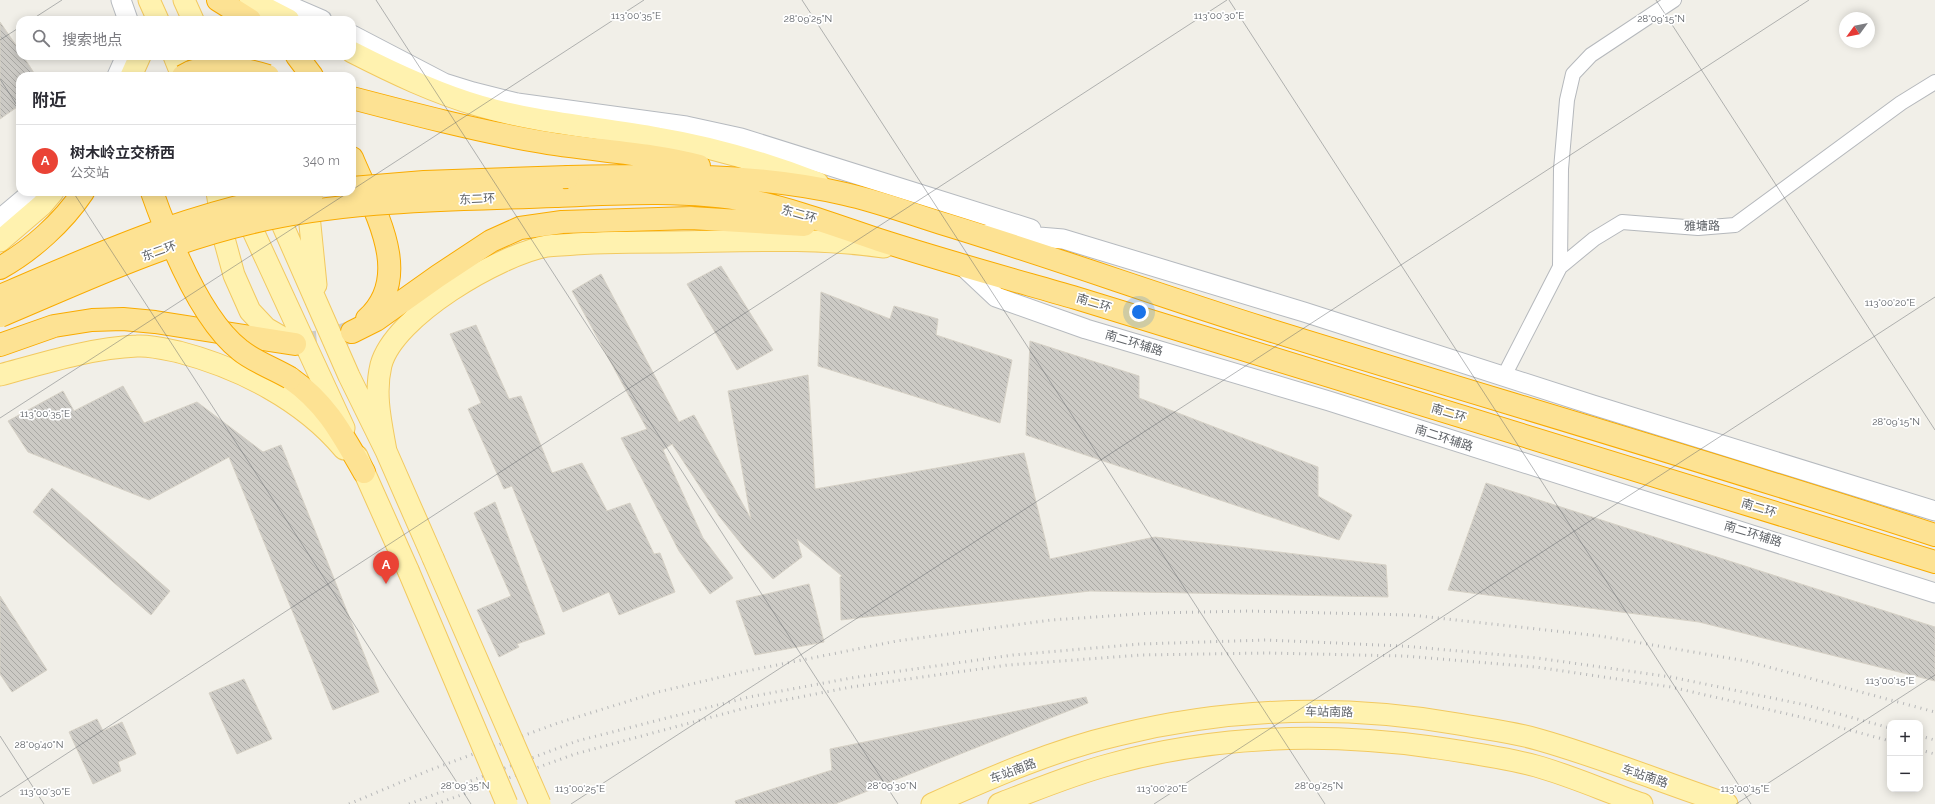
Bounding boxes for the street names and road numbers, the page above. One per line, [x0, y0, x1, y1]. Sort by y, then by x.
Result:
street label: 东二环 [459, 191, 495, 207]
street label: 东二环 [780, 202, 818, 226]
street label: 雅塘路 [1684, 219, 1720, 233]
street label: 东二环 [140, 238, 178, 264]
street label: 南二环 [1075, 291, 1113, 315]
street label: 南二环辅路 [1103, 328, 1165, 358]
street label: 南二环 [1430, 401, 1468, 425]
street label: 南二环辅路 [1413, 422, 1475, 454]
street label: 南二环 [1740, 496, 1778, 520]
street label: 南二环辅路 [1722, 519, 1784, 549]
street label: 车站南路 [1305, 705, 1353, 719]
street label: 车站南路 [988, 756, 1038, 786]
street label: 车站南路 [1620, 762, 1670, 790]

